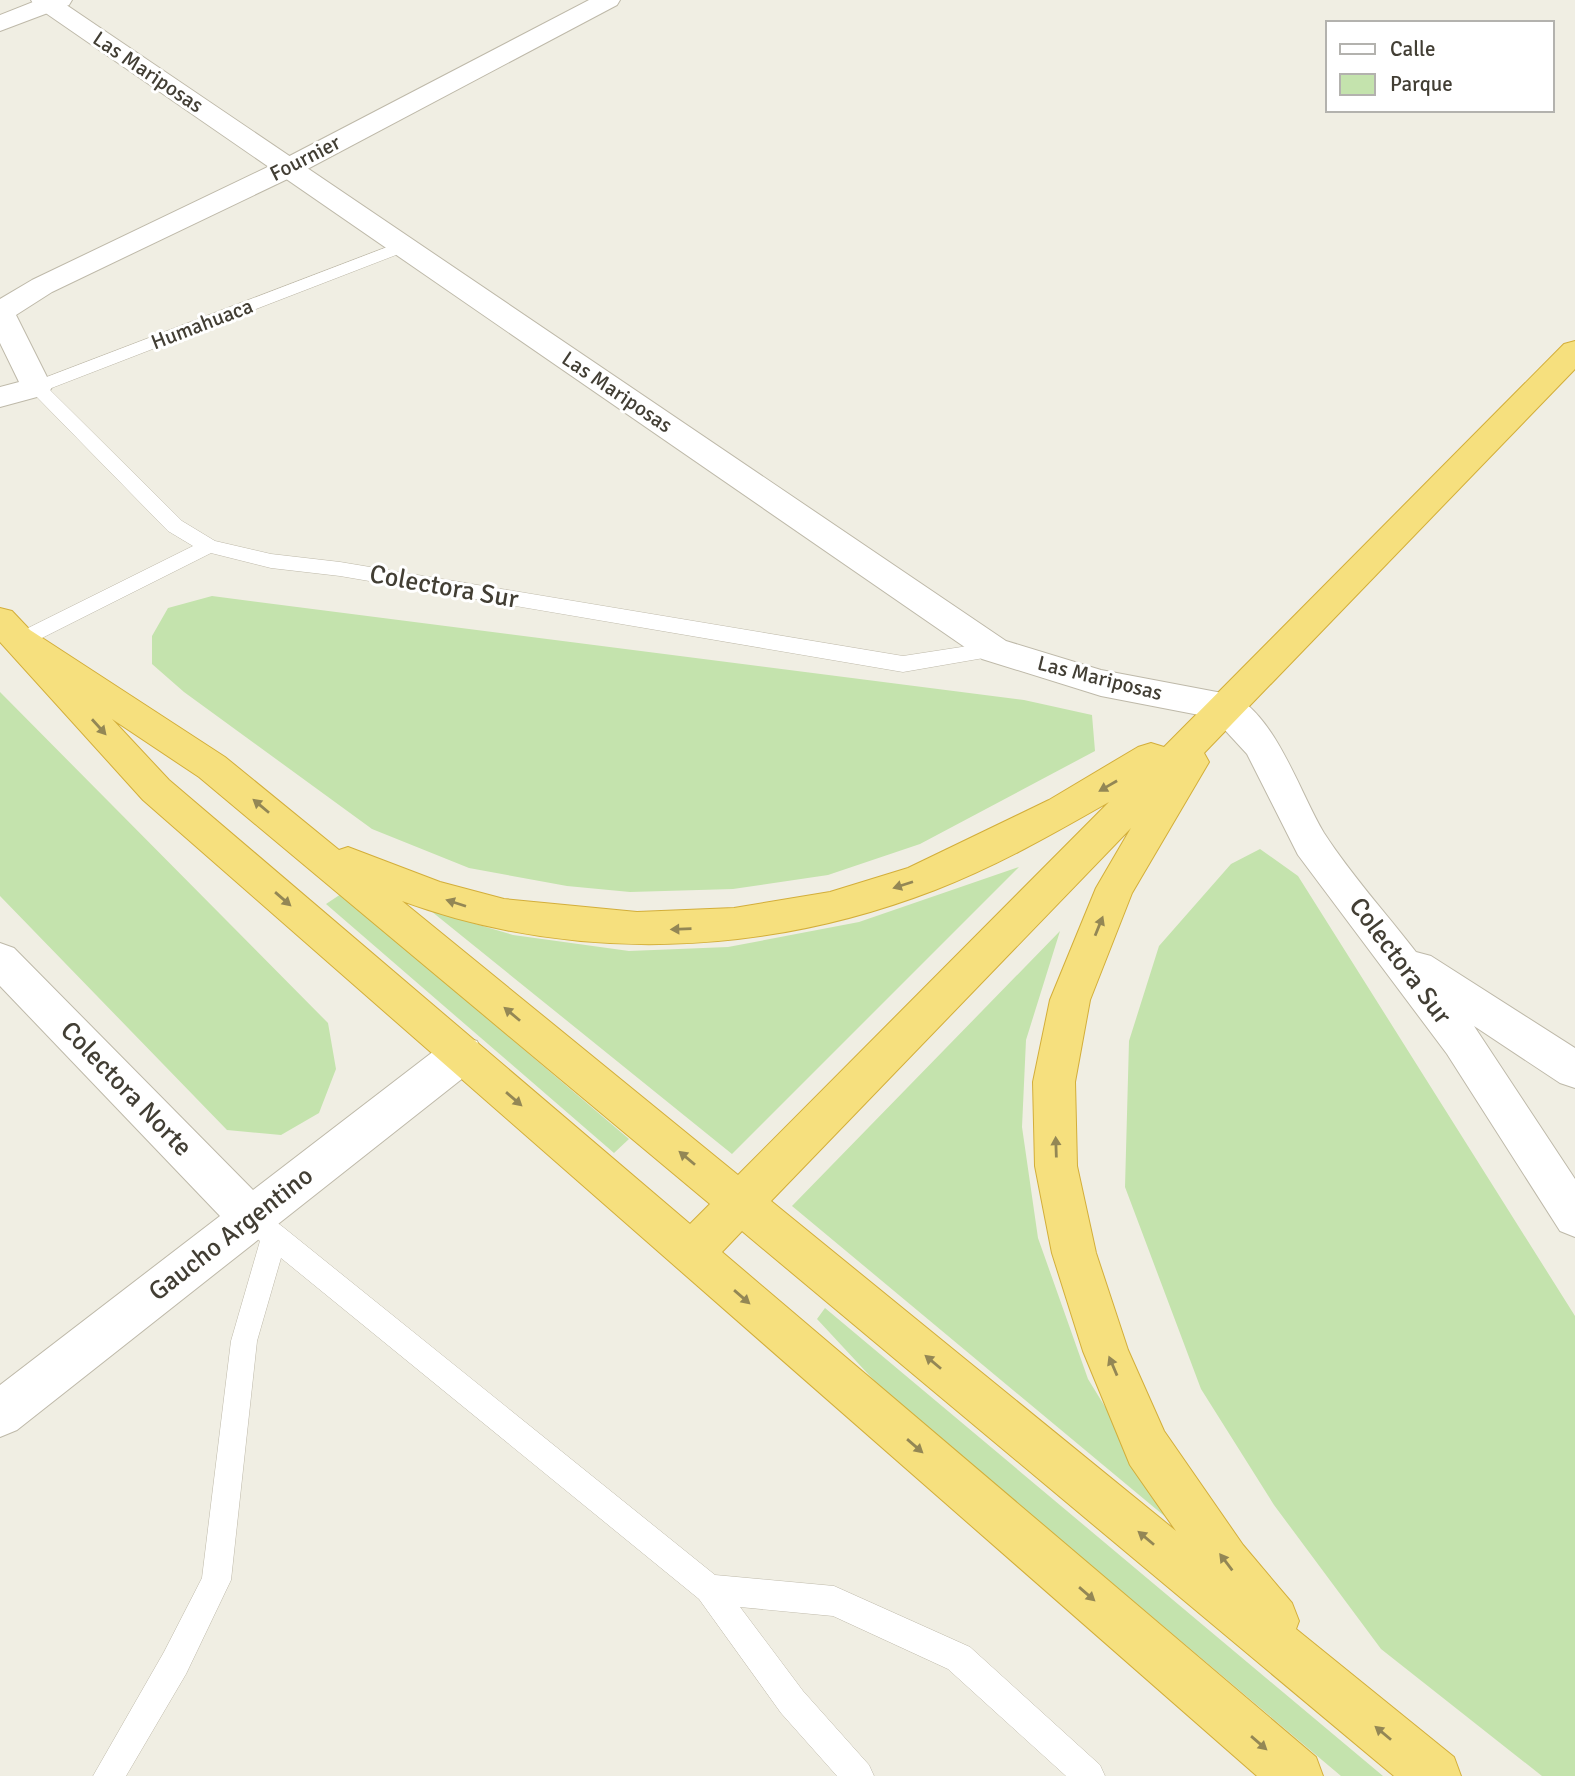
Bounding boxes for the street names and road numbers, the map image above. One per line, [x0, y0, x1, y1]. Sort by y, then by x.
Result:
street label: Las Mariposas [88, 26, 208, 118]
street label: Fournier [265, 129, 345, 187]
street label: Humahuaca [147, 293, 257, 355]
street label: Las Mariposas [557, 346, 677, 438]
street label: Colectora Sur [367, 558, 521, 616]
street label: Las Mariposas [1035, 650, 1165, 706]
street label: Colectora Sur [1342, 891, 1458, 1031]
street label: Colectora Norte [54, 1015, 198, 1163]
street label: Gaucho Argentino [142, 1160, 320, 1308]

